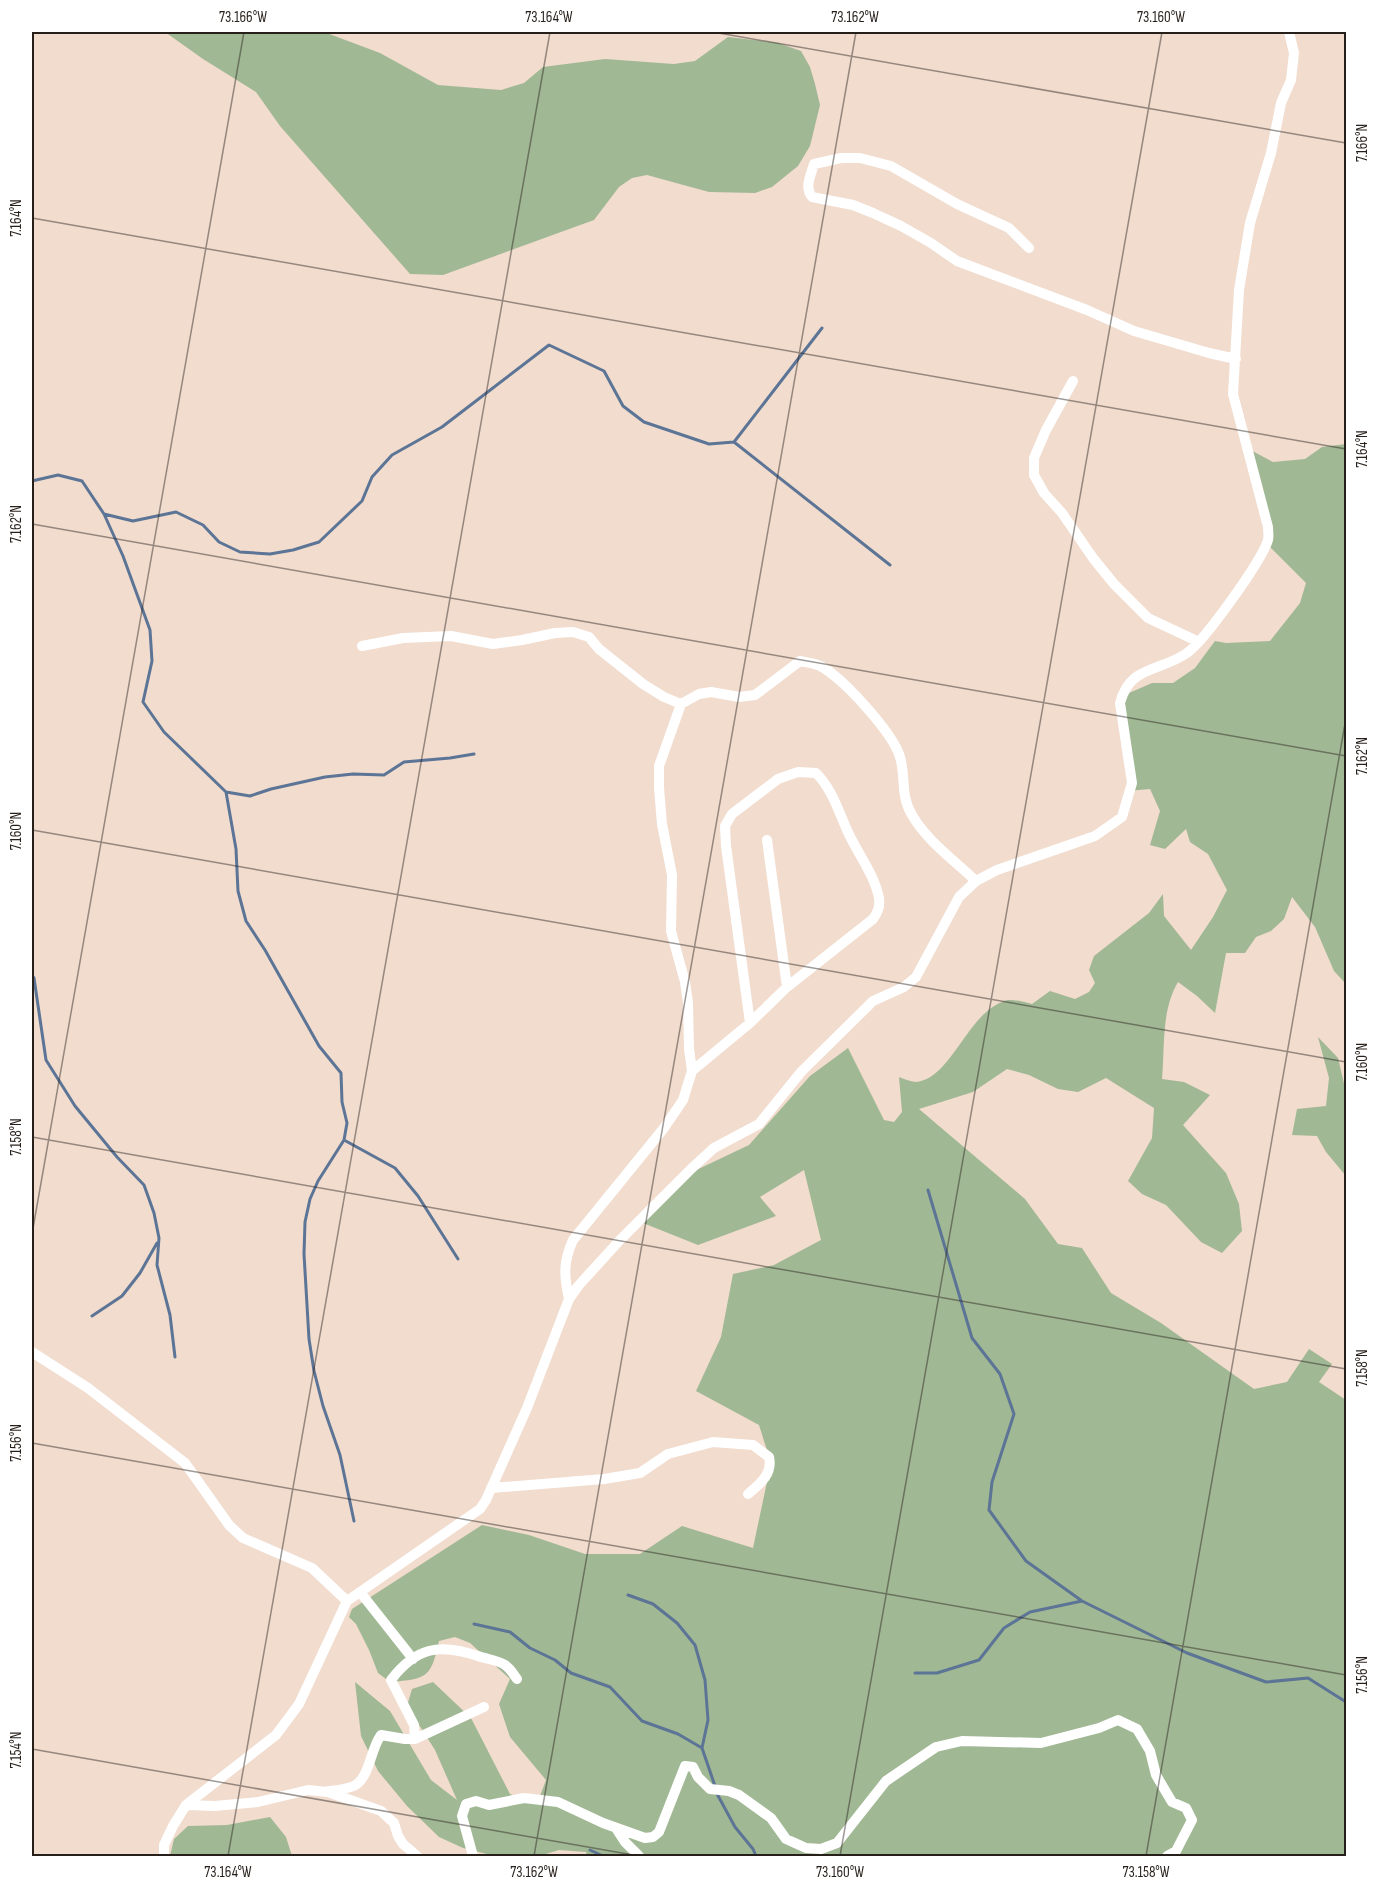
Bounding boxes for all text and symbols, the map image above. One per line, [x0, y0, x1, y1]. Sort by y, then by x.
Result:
text: 73.166°W [219, 8, 267, 27]
text: 73.164°W [525, 8, 573, 27]
text: 73.162°W [831, 8, 879, 27]
text: 73.160°W [1137, 8, 1185, 27]
text: 7.166°N [1353, 124, 1372, 162]
text: 7.164°N [7, 199, 26, 237]
text: 7.164°N [1353, 430, 1372, 468]
text: 7.162°N [7, 505, 26, 543]
text: 7.162°N [1353, 737, 1372, 775]
text: 7.160°N [7, 812, 26, 850]
text: 7.160°N [1353, 1043, 1372, 1081]
text: 7.158°N [7, 1118, 26, 1156]
text: 7.158°N [1353, 1349, 1372, 1387]
text: 7.156°N [7, 1424, 26, 1462]
text: 7.156°N [1353, 1656, 1372, 1694]
text: 7.154°N [7, 1732, 26, 1768]
text: 73.164°W [204, 1863, 252, 1882]
text: 73.162°W [510, 1863, 558, 1882]
text: 73.160°W [816, 1863, 864, 1882]
text: 73.158°W [1122, 1863, 1170, 1882]

